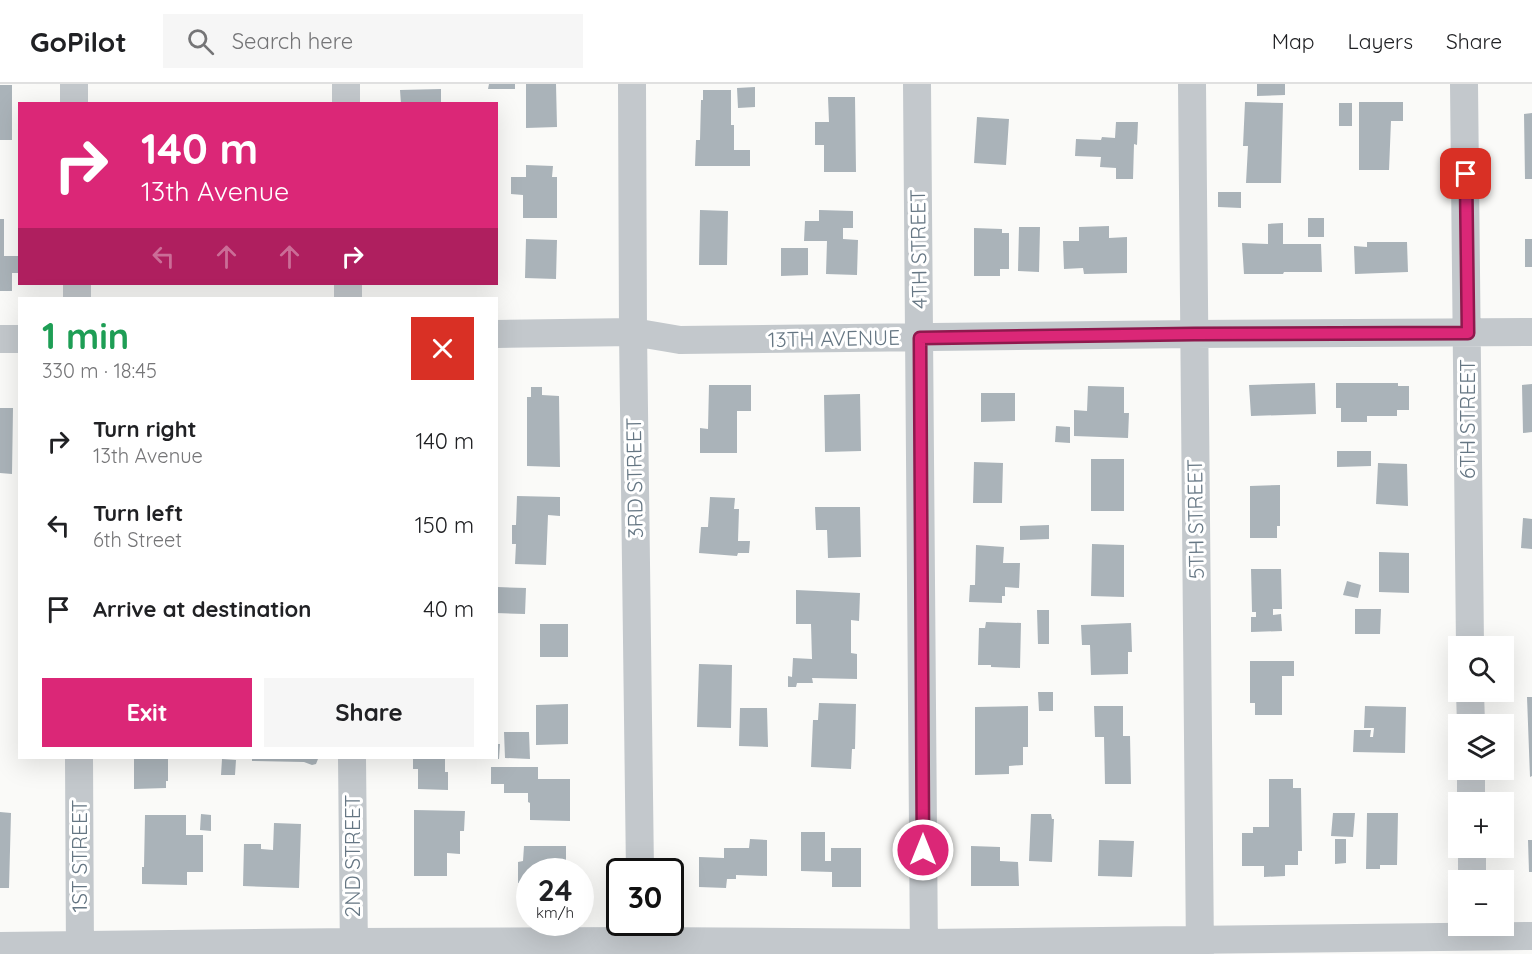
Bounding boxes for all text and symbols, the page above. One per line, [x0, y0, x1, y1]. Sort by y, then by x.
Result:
search box [163, 14, 583, 68]
text: GoPilot [30, 24, 127, 59]
icon: search [184, 25, 217, 58]
text: Search here [232, 27, 353, 55]
text: Map [1272, 28, 1315, 54]
text: Layers [1348, 28, 1413, 54]
text: Share [1446, 28, 1502, 54]
text: 140 m [141, 122, 258, 175]
icon: right [42, 126, 120, 204]
pin [1440, 148, 1491, 199]
icon: arrive [1449, 157, 1482, 190]
text: 13th Avenue [141, 174, 289, 208]
street label: 4TH STREET [904, 189, 932, 309]
icon: left [147, 240, 180, 273]
icon: ahead [210, 240, 243, 273]
icon: ahead [273, 240, 306, 273]
icon: right [336, 240, 369, 273]
text: 1 min [42, 313, 129, 358]
button: close [411, 317, 474, 380]
street label: 13TH AVENUE [768, 324, 900, 352]
text: 330 m · 18:45 [42, 358, 157, 383]
street label: 6TH STREET [1454, 359, 1480, 479]
text: Turn right [93, 415, 197, 443]
street label: 3RD STREET [620, 417, 648, 539]
icon: right [42, 425, 75, 458]
text: 140 m [415, 427, 474, 455]
text: 13th Avenue [93, 443, 203, 468]
street label: 5TH STREET [1181, 459, 1209, 579]
text: Turn left [93, 499, 183, 527]
icon: left [42, 509, 75, 542]
text: 150 m [415, 511, 474, 539]
text: 6th Street [93, 527, 182, 552]
icon: arrive [42, 593, 75, 626]
text: Arrive at destination [93, 595, 311, 623]
text: 40 m [423, 595, 474, 623]
map controls [1448, 636, 1514, 936]
button: search [1448, 636, 1514, 702]
button: Exit [42, 678, 252, 747]
button: Share [264, 678, 474, 747]
button: layers [1448, 714, 1514, 780]
button: + [1448, 792, 1514, 858]
street label: 2ND STREET [339, 795, 365, 917]
street label: 1ST STREET [66, 799, 92, 913]
position arrow [891, 818, 955, 882]
speed limit sign: 30 [606, 858, 684, 936]
button: − [1448, 870, 1514, 936]
text: 24 [538, 871, 572, 909]
text: km/h [536, 903, 574, 922]

